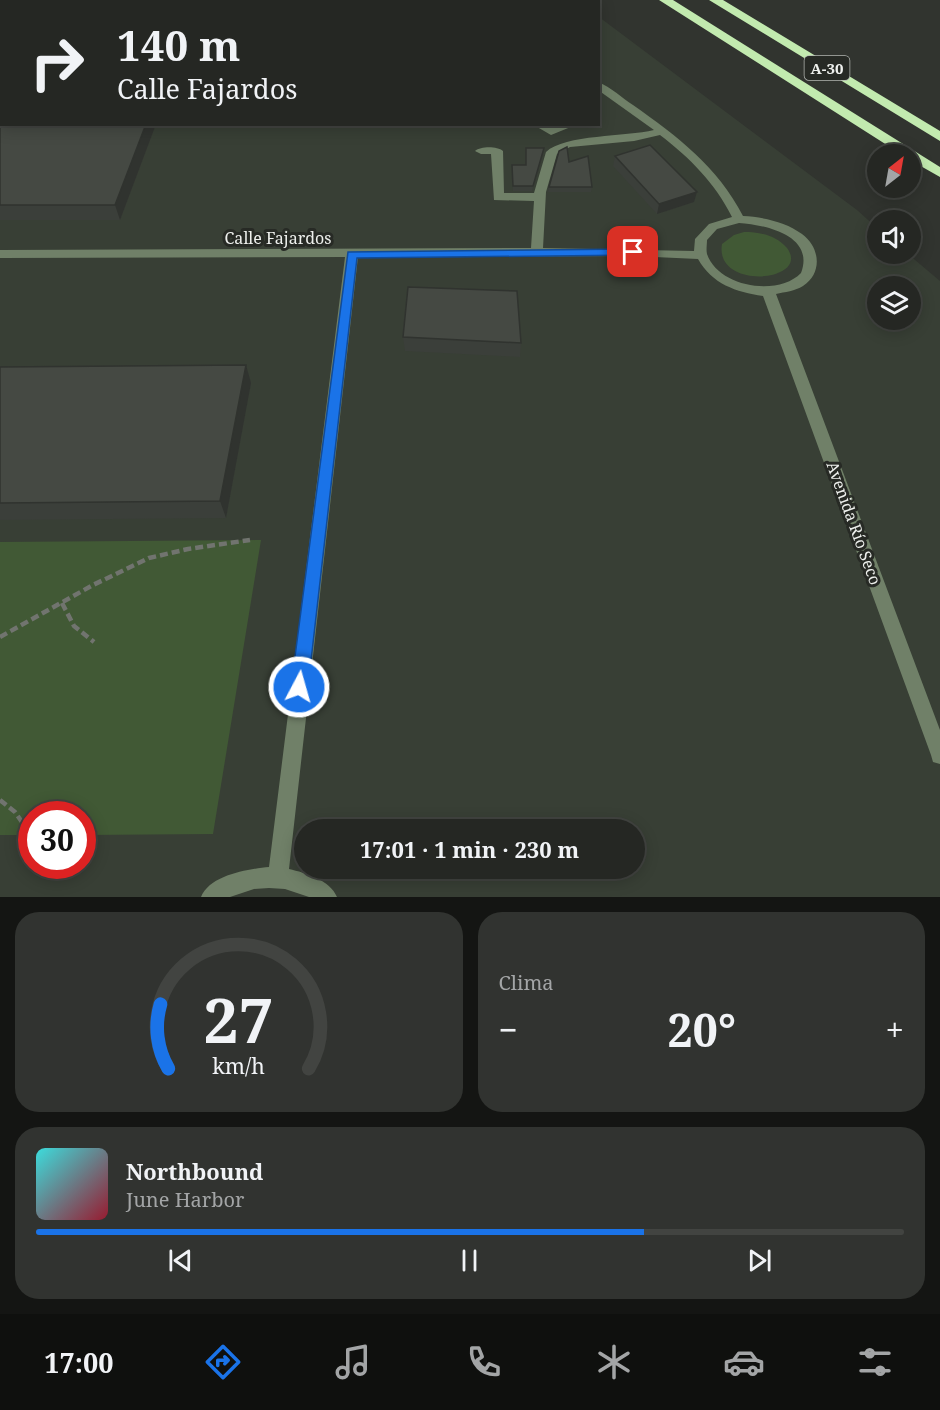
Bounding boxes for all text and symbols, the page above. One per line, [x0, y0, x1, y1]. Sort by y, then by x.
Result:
text: 140 m [117, 16, 241, 73]
icon: right [18, 24, 96, 102]
road number: A-30 [804, 56, 850, 80]
text: Calle Fajardos [117, 70, 297, 107]
north arrow [867, 144, 921, 198]
map controls [867, 144, 921, 330]
button: sound [867, 210, 921, 264]
pin [607, 226, 658, 277]
street label: Calle Fajardos [225, 227, 331, 249]
icon: arrive [616, 235, 649, 268]
button: layers [867, 276, 921, 330]
street label: Avenida Río Seco [821, 458, 887, 588]
position arrow [267, 655, 331, 719]
speed limit sign: 30 [18, 801, 96, 879]
text: 17:01 · 1 min · 230 m [360, 834, 579, 864]
text: Clima [499, 969, 554, 996]
text: 27 [203, 976, 274, 1061]
text: 20° [667, 999, 736, 1060]
text: − [499, 1007, 518, 1052]
text: + [886, 1007, 904, 1052]
text: km/h [212, 1051, 265, 1080]
text: Northbound [126, 1156, 263, 1186]
text: June Harbor [126, 1186, 244, 1213]
icon: previous [164, 1244, 197, 1277]
icon: pause [453, 1244, 486, 1277]
icon: next [743, 1244, 776, 1277]
icon: directions [202, 1341, 244, 1383]
icon: music [332, 1341, 374, 1383]
icon: phone [463, 1341, 505, 1383]
icon: climate [593, 1341, 635, 1383]
icon: car [723, 1341, 765, 1383]
icon: filters [854, 1341, 896, 1383]
text: 17:00 [44, 1344, 113, 1381]

